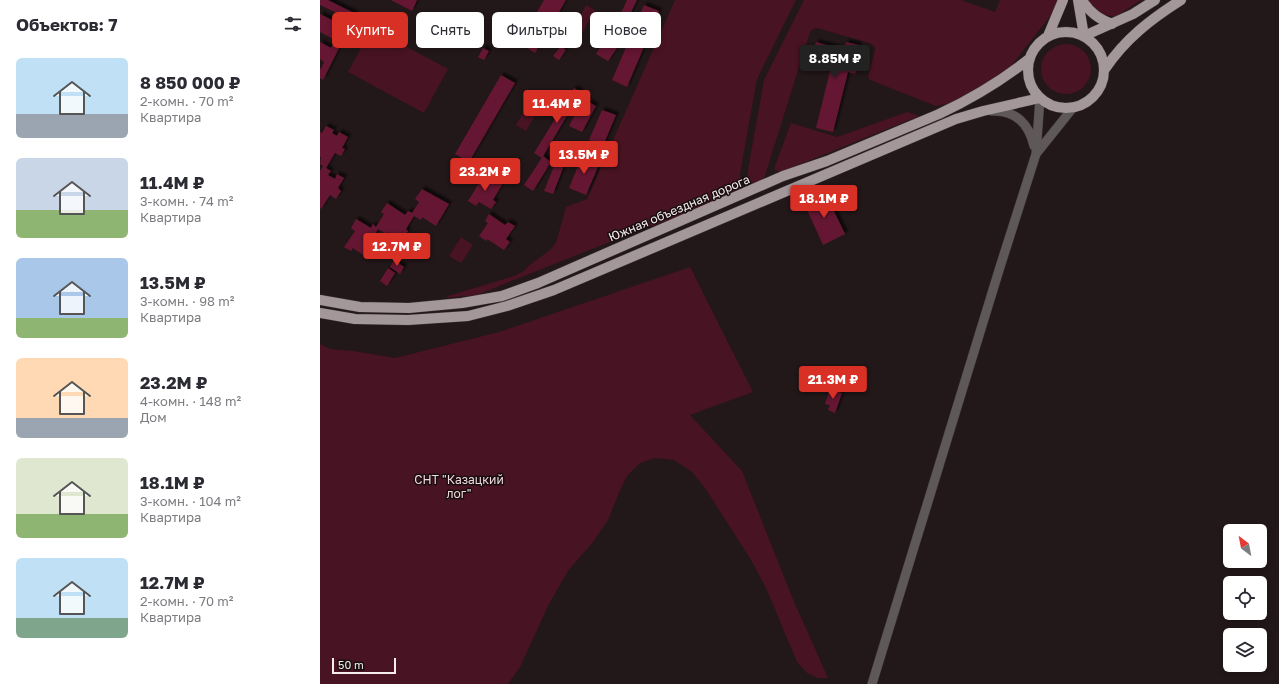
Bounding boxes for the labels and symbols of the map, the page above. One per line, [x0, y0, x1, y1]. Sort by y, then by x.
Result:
pin: 8.85M ₽ [798, 45, 872, 79]
pin: 11.4M ₽ [520, 90, 594, 124]
pin: 13.5M ₽ [547, 141, 621, 175]
pin: 23.2M ₽ [448, 158, 522, 192]
street label: Южная объездная дорога [606, 171, 752, 245]
pin: 18.1M ₽ [787, 185, 861, 219]
pin: 12.7M ₽ [360, 233, 434, 267]
pin: 21.3M ₽ [796, 366, 870, 400]
park label: СНТ "Казацкий лог" [414, 472, 504, 501]
north arrow [1223, 524, 1267, 568]
scale bar [332, 656, 396, 675]

